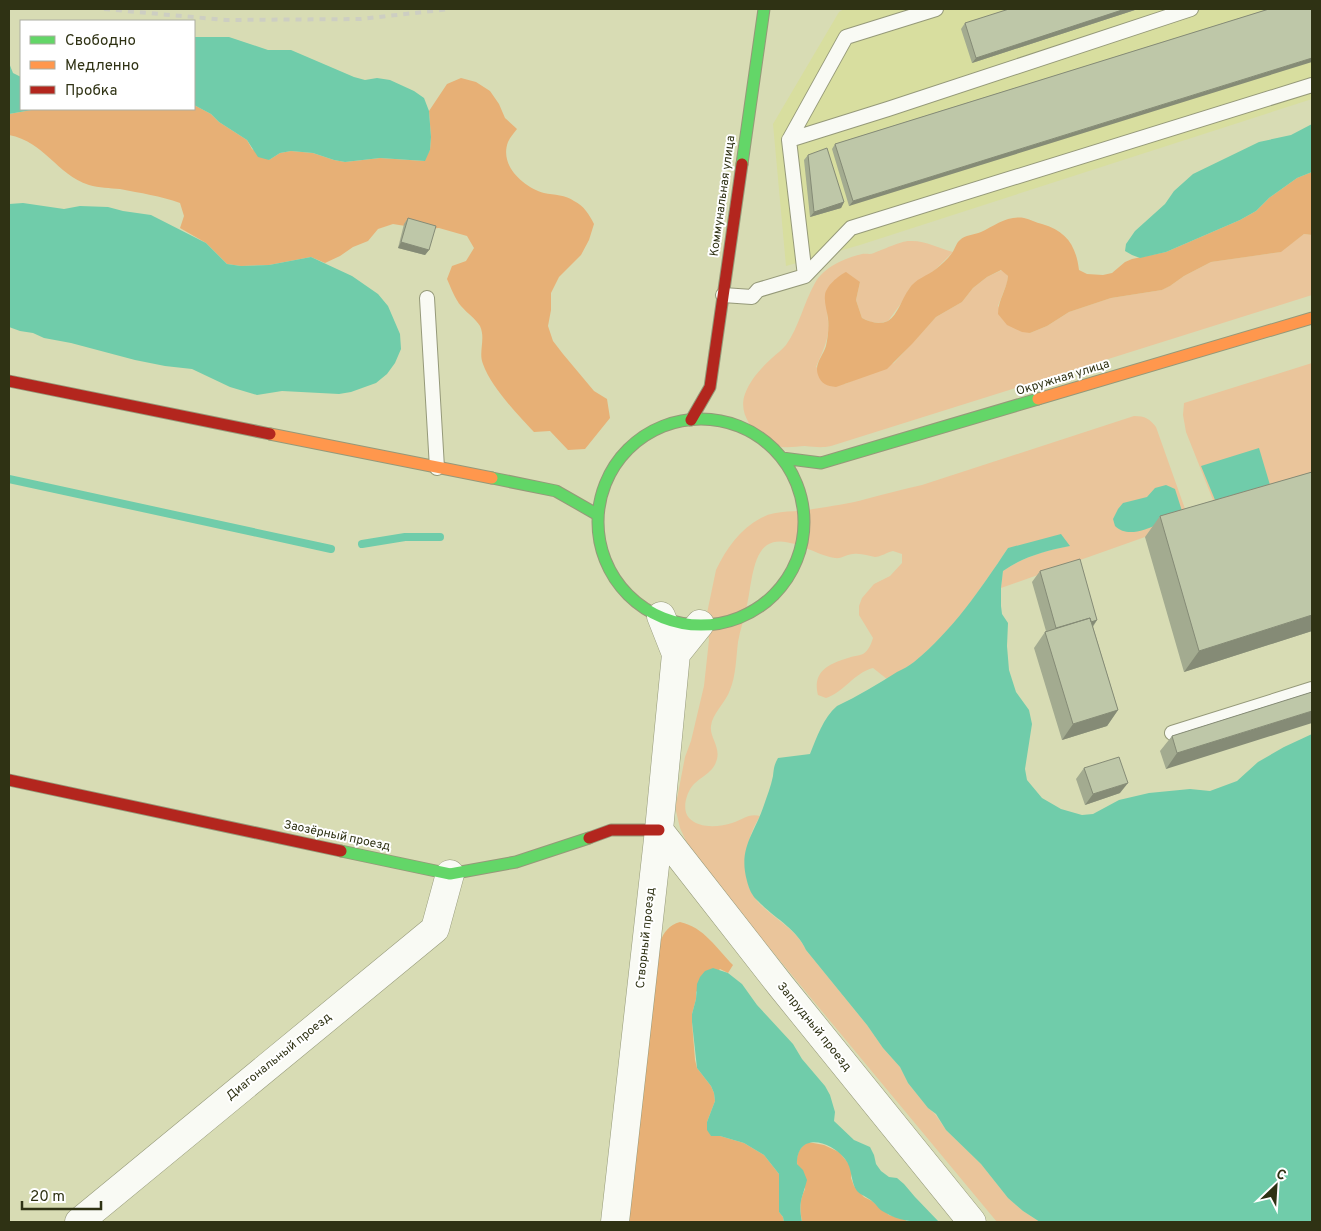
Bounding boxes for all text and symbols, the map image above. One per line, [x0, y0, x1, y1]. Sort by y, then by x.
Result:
legend [20, 20, 195, 110]
text: Свободно [65, 32, 136, 51]
text: Медленно [65, 57, 139, 76]
text: Пробка [65, 82, 117, 101]
street label: Коммунальная улица [707, 134, 739, 258]
street label: Окружная улица [1014, 356, 1112, 400]
street label: Заозёрный проезд [282, 817, 392, 855]
street label: Створный проезд [633, 887, 659, 989]
street label: Запрудный проезд [773, 979, 855, 1075]
street label: Диагональный проезд [223, 1009, 335, 1105]
north arrow [1251, 1161, 1301, 1211]
text: С [1273, 1166, 1289, 1185]
scale bar [22, 1178, 101, 1210]
text: 20 m [30, 1188, 65, 1207]

